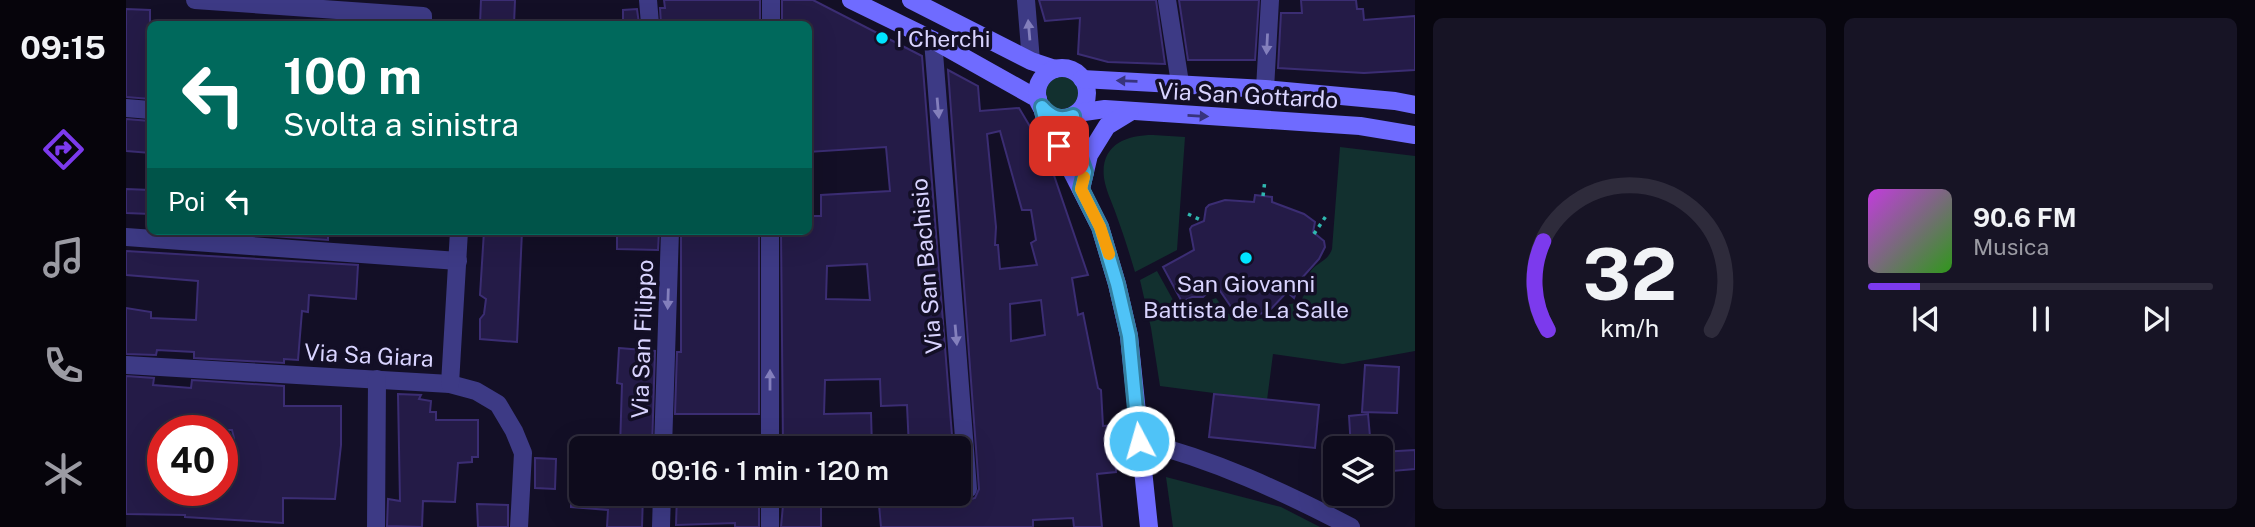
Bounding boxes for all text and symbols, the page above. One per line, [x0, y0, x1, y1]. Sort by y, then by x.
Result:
one-way arrow [1023, 19, 1034, 41]
place label: I Cherchi [896, 25, 990, 52]
text: 09:15 [20, 29, 106, 66]
marker: I Cherchi [874, 30, 890, 46]
one-way arrow [1262, 34, 1273, 56]
text: 100 m [283, 47, 422, 105]
icon: left [168, 49, 259, 140]
one-way arrow [1116, 76, 1138, 87]
street label: Via San Gottardo [1157, 77, 1339, 113]
one-way arrow [933, 97, 944, 119]
text: Svolta a sinistra [283, 106, 519, 143]
one-way arrow [1187, 111, 1209, 122]
pin [1029, 116, 1089, 176]
icon: directions [39, 125, 88, 174]
icon: arrive [1040, 127, 1078, 165]
street label: Via San Bachisio [905, 177, 947, 355]
icon: left [219, 182, 257, 220]
text: Poi [168, 186, 205, 217]
text: 90.6 FM [1973, 202, 2077, 233]
text: 32 [1582, 231, 1677, 316]
icon: music [39, 233, 88, 282]
text: Musica [1973, 233, 2049, 260]
marker: San Giovanni Battista de La Salle [1238, 250, 1254, 266]
street label: Via San Filippo [626, 259, 658, 419]
place label: San Giovanni Battista de La Salle [1143, 270, 1349, 323]
one-way arrow [662, 288, 673, 310]
icon: previous [1907, 300, 1945, 338]
icon: pause [2022, 300, 2060, 338]
icon: next [2137, 300, 2175, 338]
text: km/h [1600, 312, 1659, 342]
one-way arrow [951, 324, 962, 346]
street label: Via Sa Giara [304, 338, 434, 372]
icon: phone [39, 341, 88, 390]
one-way arrow [764, 369, 776, 391]
position arrow [1102, 404, 1176, 478]
speed limit sign: 40 [147, 415, 238, 506]
map controls [1323, 436, 1393, 506]
button: layers [1323, 436, 1393, 506]
icon: climate [39, 449, 88, 498]
text: 09:16 · 1 min · 120 m [651, 455, 889, 486]

